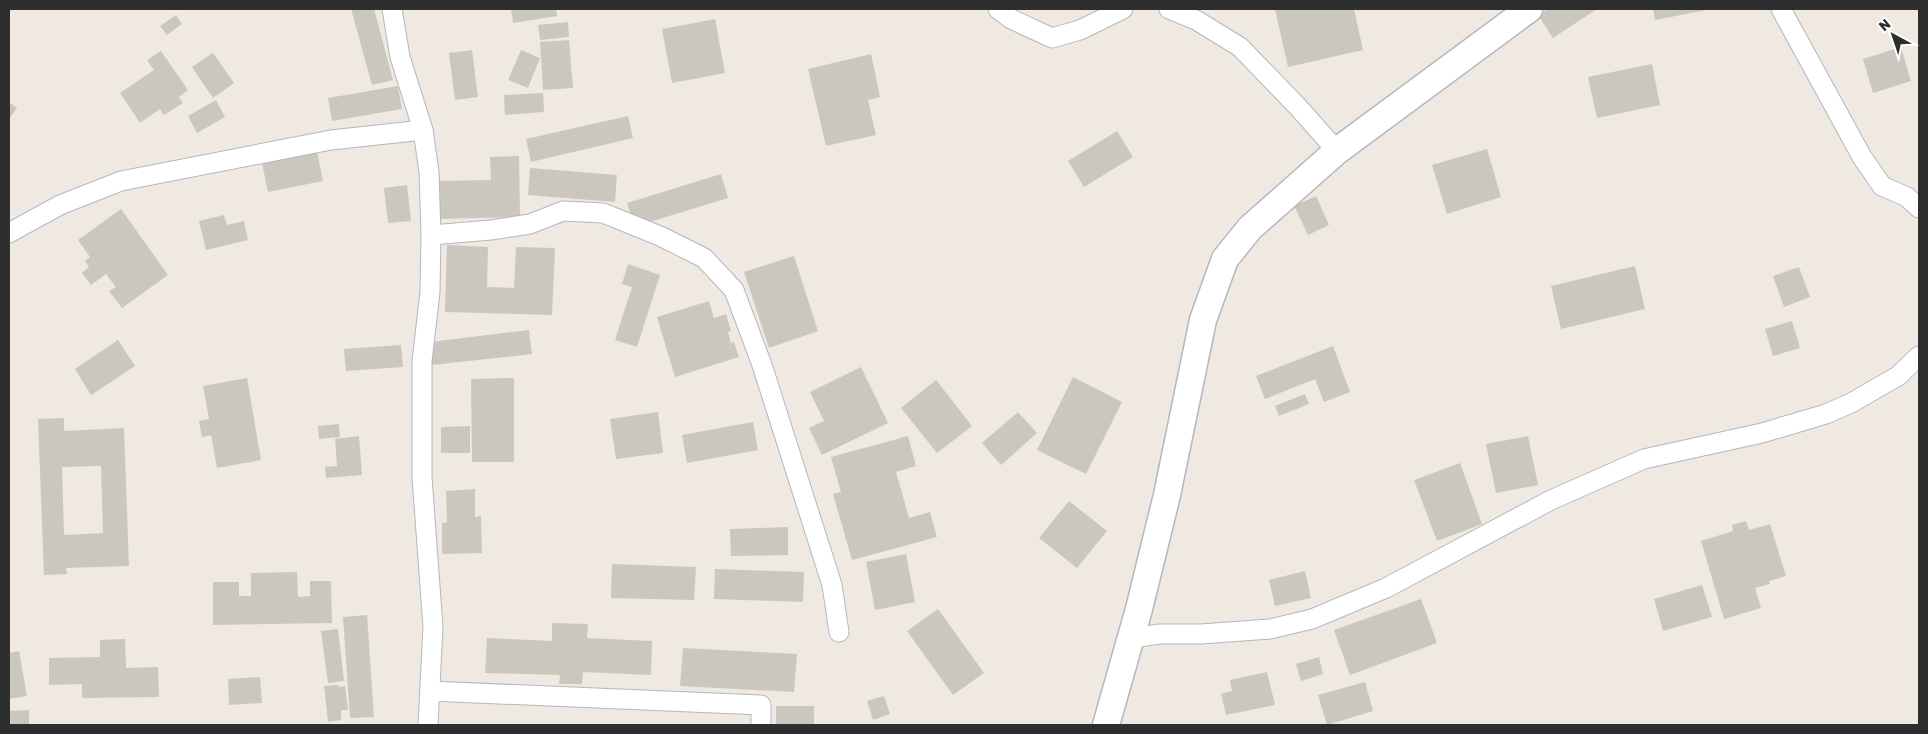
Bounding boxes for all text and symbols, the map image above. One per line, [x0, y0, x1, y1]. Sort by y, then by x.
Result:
north arrow [1868, 10, 1918, 60]
text: N [1876, 16, 1894, 35]

